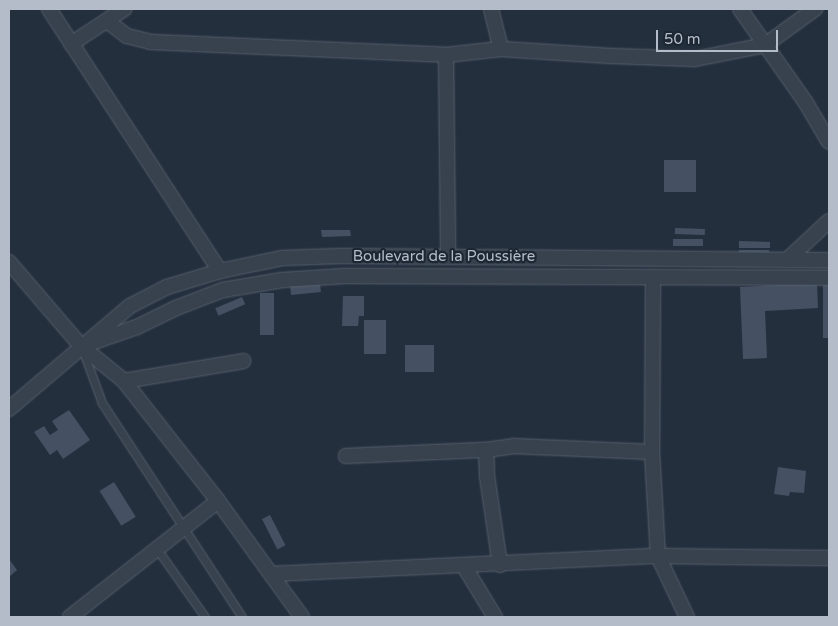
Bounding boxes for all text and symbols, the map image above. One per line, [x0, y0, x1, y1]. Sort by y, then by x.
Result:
scale bar [658, 20, 780, 52]
text: 50 m [664, 30, 701, 48]
street label: Boulevard de la Poussière [353, 248, 535, 266]

